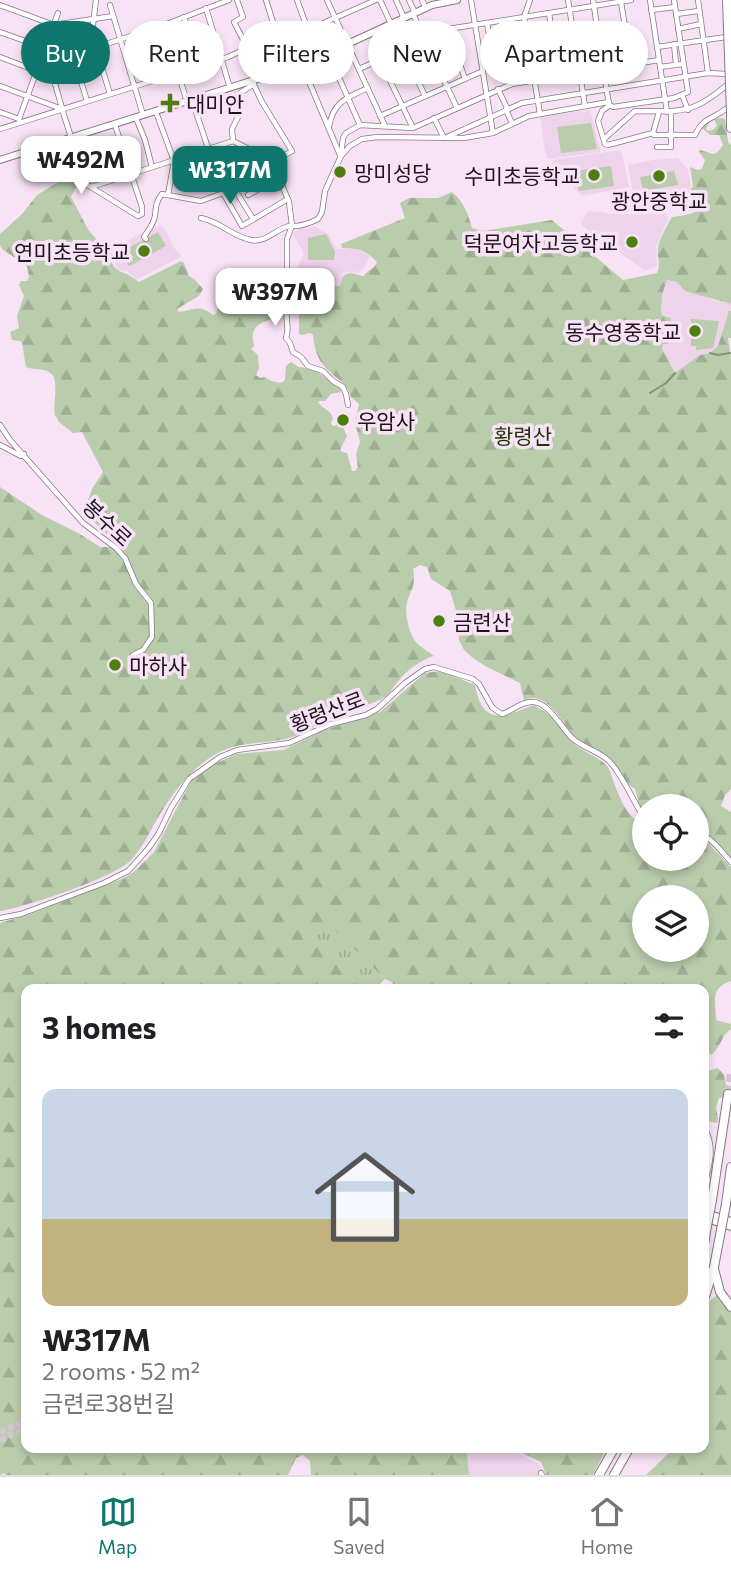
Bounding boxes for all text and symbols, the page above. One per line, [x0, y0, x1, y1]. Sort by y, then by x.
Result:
chip: Buy [21, 21, 110, 84]
chip: Rent [124, 21, 224, 84]
chip: Filters [238, 21, 354, 84]
chip: New [368, 21, 466, 84]
chip: Apartment [480, 21, 648, 84]
place label: 대미안 [186, 91, 244, 116]
marker: 대미안 [160, 93, 180, 113]
pin: ₩492M [32, 136, 130, 196]
text: ₩492M [37, 145, 125, 173]
pin: ₩317M [181, 146, 279, 206]
text: ₩317M [188, 155, 272, 183]
place label: 망미성당 [354, 160, 431, 185]
place label: 수미초등학교 [464, 163, 580, 188]
marker: 망미성당 [332, 164, 348, 180]
marker: 수미초등학교 [586, 167, 602, 183]
marker: 광안중학교 [651, 168, 667, 184]
place label: 광안중학교 [611, 188, 707, 213]
place label: 덕문여자고등학교 [463, 230, 618, 255]
marker: 덕문여자고등학교 [624, 234, 640, 250]
place label: 연미초등학교 [14, 239, 130, 264]
marker: 연미초등학교 [136, 243, 152, 259]
pin: ₩397M [226, 268, 324, 328]
text: ₩397M [232, 277, 318, 305]
place label: 동수영중학교 [565, 319, 681, 344]
marker: 동수영중학교 [687, 323, 703, 339]
place label: 우암사 [357, 408, 415, 433]
marker: 우암사 [335, 412, 351, 428]
park label: 황령산 [494, 423, 552, 448]
street label: 봉수로 [78, 493, 138, 551]
place label: 금련산 [453, 609, 511, 634]
marker: 금련산 [431, 613, 447, 629]
place label: 마하사 [129, 653, 187, 678]
marker: 마하사 [107, 657, 123, 673]
street label: 황령산로 [286, 685, 368, 737]
map controls [632, 794, 709, 962]
button: locate [632, 794, 709, 871]
button: layers [632, 885, 709, 962]
icon: filters [650, 1007, 688, 1045]
text: 3 homes [42, 1008, 156, 1045]
icon: home [302, 1134, 428, 1260]
text: ₩317M [42, 1320, 151, 1357]
text: 2 rooms · 52 m² [42, 1357, 200, 1385]
text: 금련로38번길 [42, 1389, 175, 1417]
tab: Map [98, 1493, 137, 1558]
tab: Saved [333, 1493, 385, 1558]
tab: Home [581, 1493, 633, 1558]

